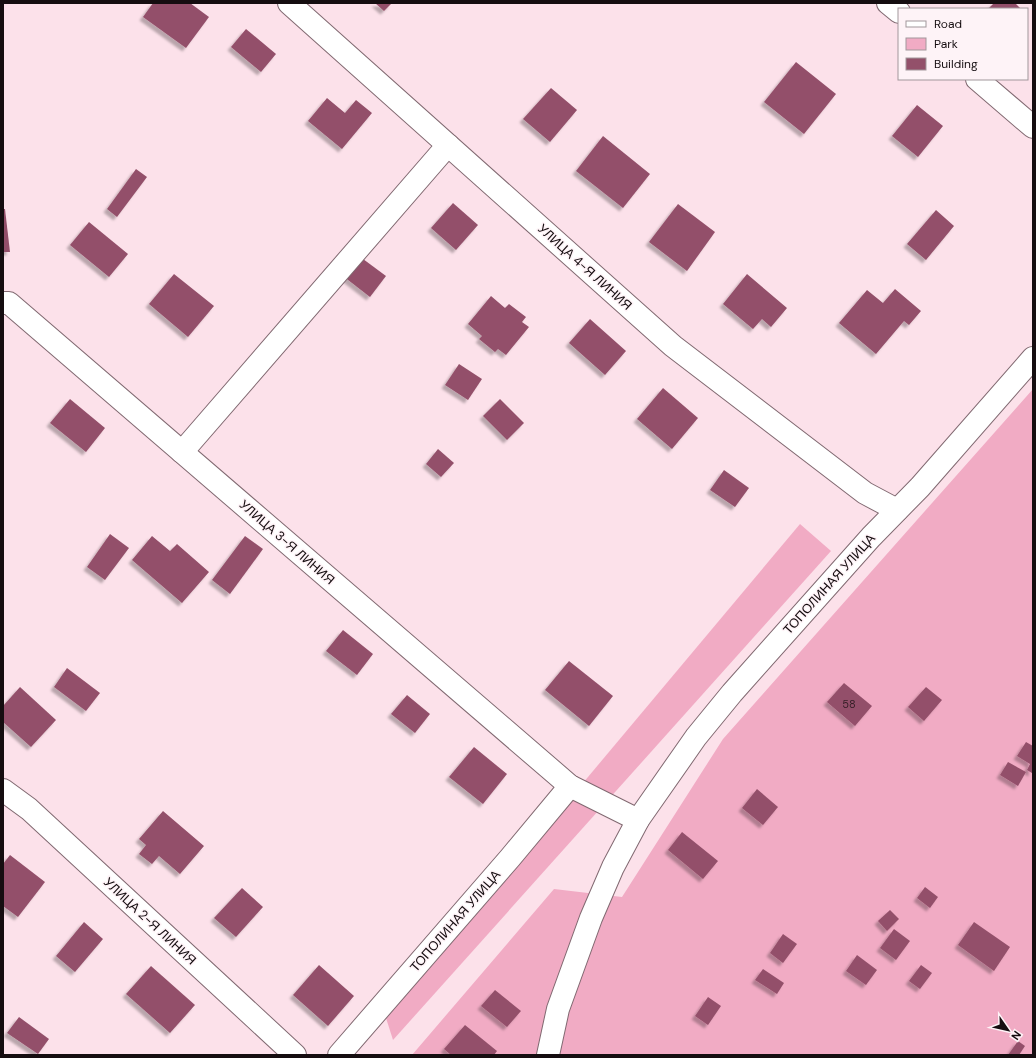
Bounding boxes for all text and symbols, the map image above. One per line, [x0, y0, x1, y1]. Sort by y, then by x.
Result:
legend [898, 8, 1028, 80]
text: Road [934, 16, 962, 32]
text: Park [934, 36, 958, 52]
text: Building [934, 56, 978, 72]
street label: УЛИЦА 4-Я ЛИНИЯ [534, 220, 636, 314]
street label: УЛИЦА 3-Я ЛИНИЯ [236, 496, 338, 588]
street label: ТОПОЛИНАЯ УЛИЦА [779, 530, 879, 638]
house number: 58 [842, 697, 856, 711]
street label: ТОПОЛИНАЯ УЛИЦА [406, 866, 504, 975]
street label: УЛИЦА 2-Я ЛИНИЯ [100, 874, 200, 968]
north arrow [988, 1010, 1028, 1050]
text: N [1008, 1028, 1024, 1043]

